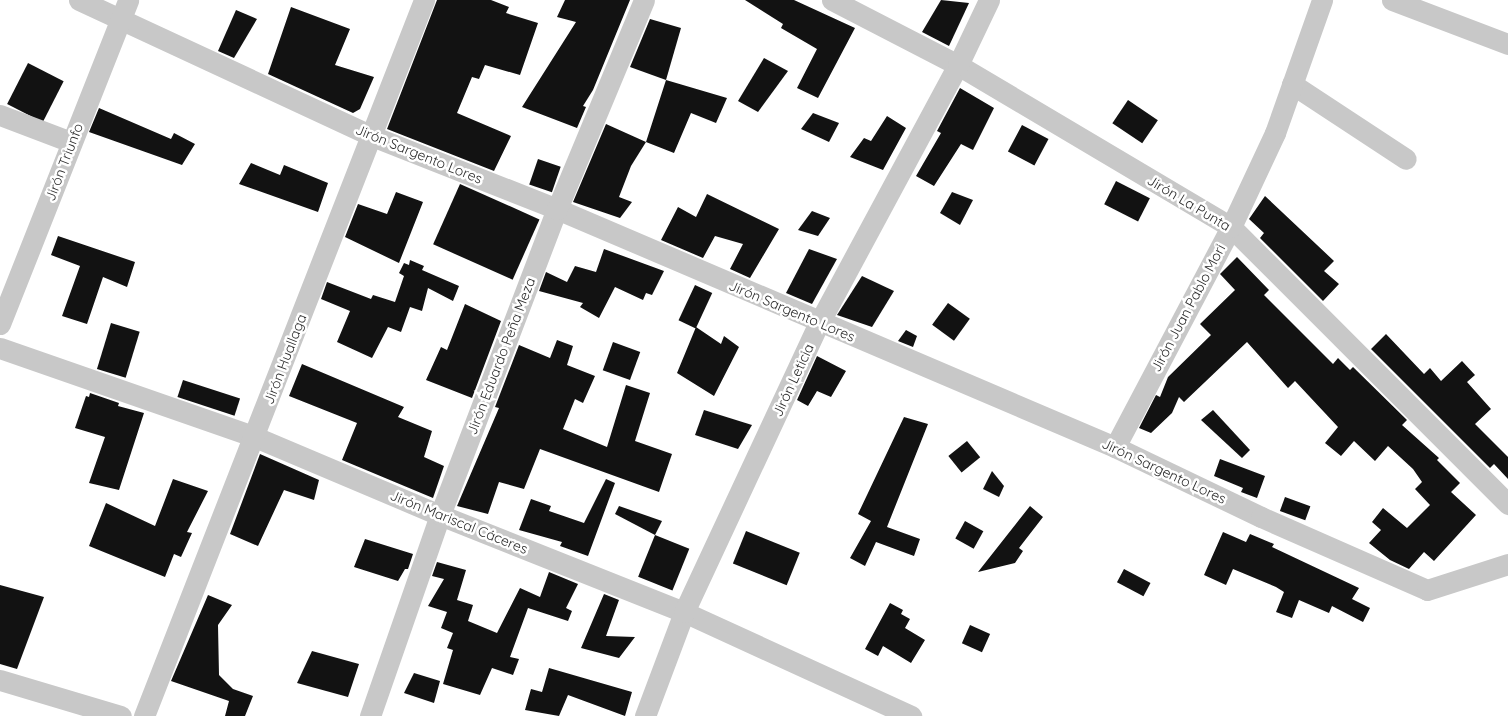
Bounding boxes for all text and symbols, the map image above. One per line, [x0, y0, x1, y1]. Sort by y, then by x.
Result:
street label: Jirón Triunfo [42, 121, 86, 203]
street label: Jirón Sargento Lores [353, 121, 485, 187]
street label: Jirón La Punta [1144, 172, 1234, 234]
street label: Jirón Juan Pablo Mori [1147, 241, 1229, 375]
street label: Jirón Eduardo Peña Meza [463, 275, 539, 437]
street label: Jirón Sargento Lores [727, 277, 857, 345]
street label: Jirón Huallaga [260, 311, 310, 407]
street label: Jirón Leticia [769, 341, 817, 419]
street label: Jirón Sargento Lores [1099, 435, 1229, 507]
street label: Jirón Mariscal Cáceres [388, 487, 530, 557]

